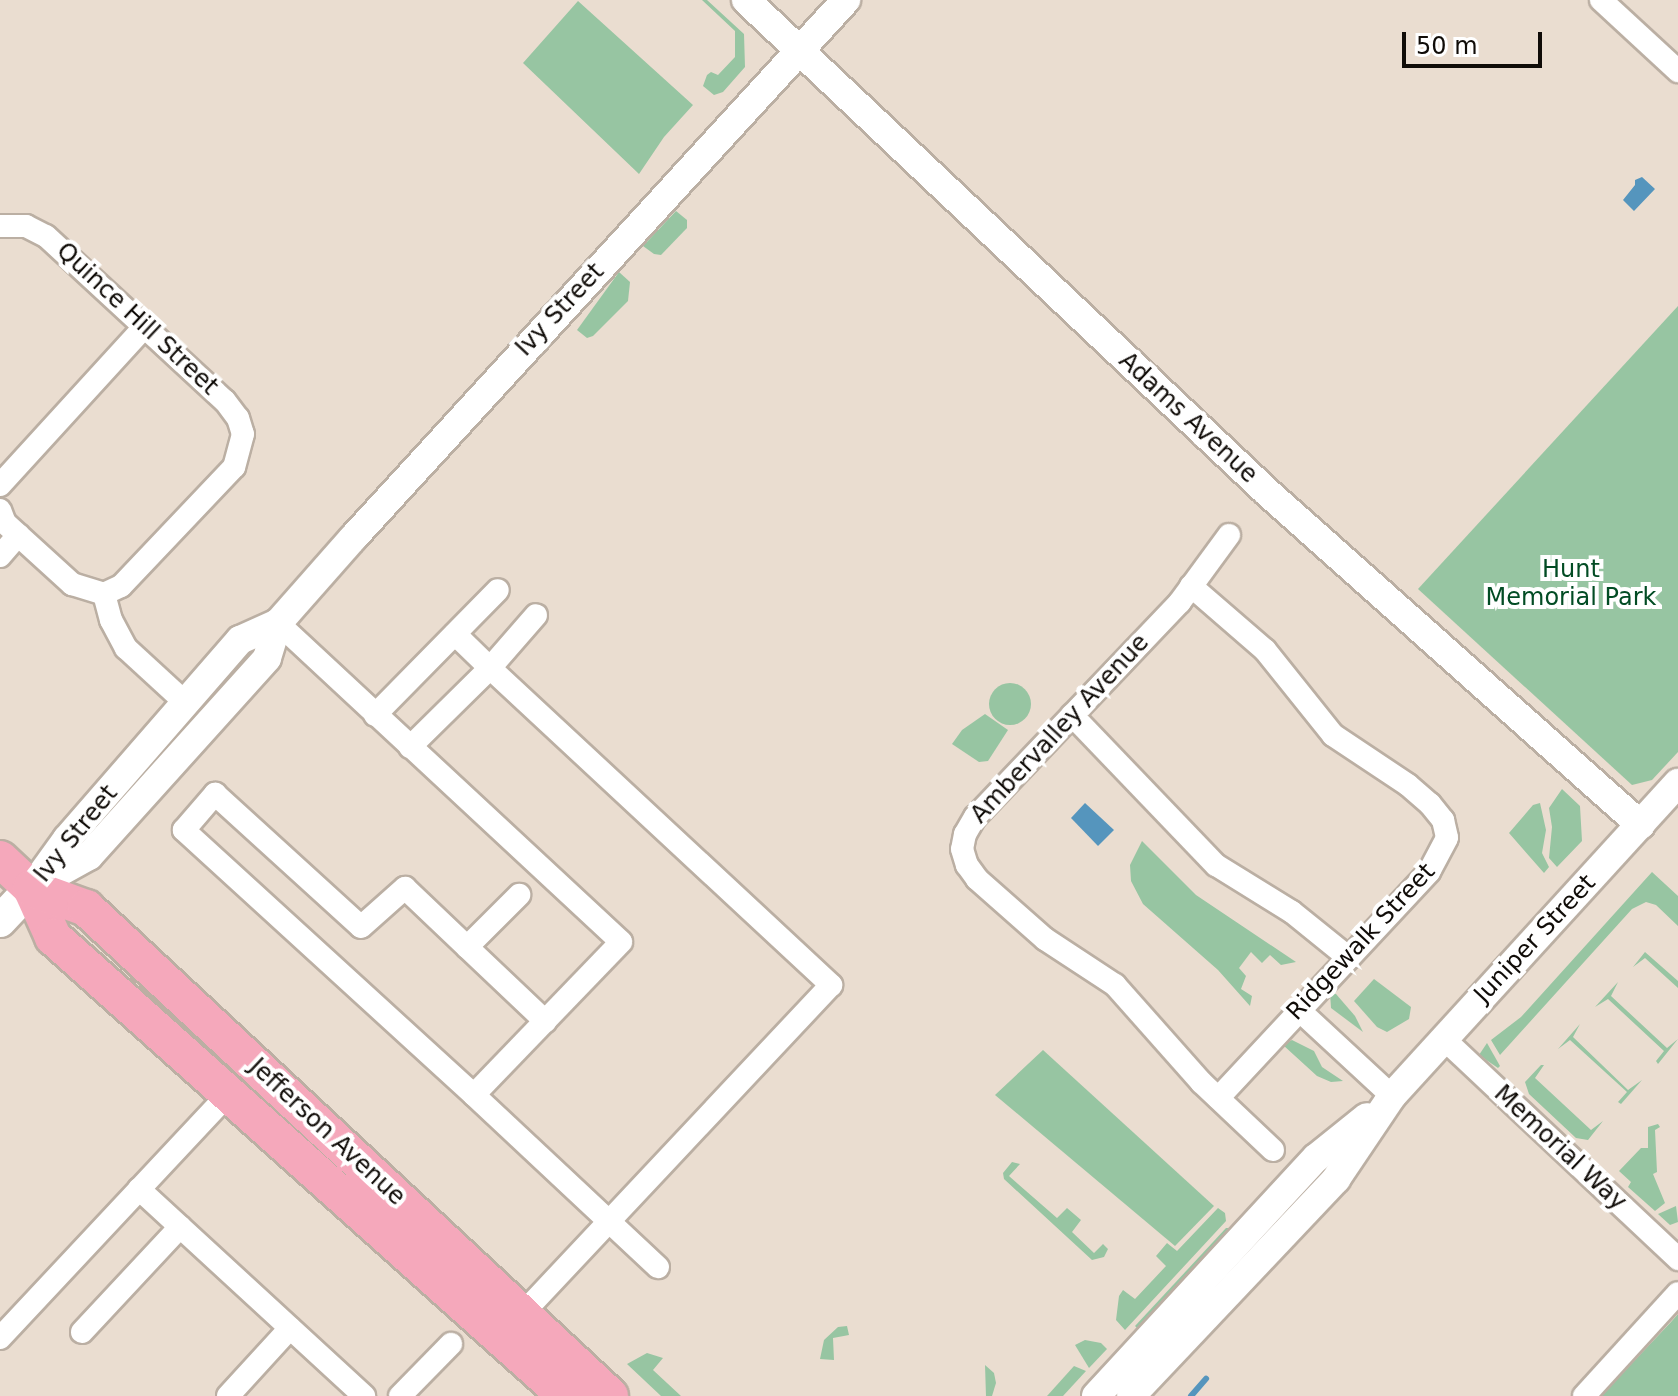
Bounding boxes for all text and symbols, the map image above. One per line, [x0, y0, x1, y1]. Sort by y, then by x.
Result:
scale bar [1406, 16, 1546, 66]
text: 50 m [1416, 32, 1478, 60]
street label: Quince Hill Street [50, 237, 224, 401]
street label: Ivy Street [510, 258, 610, 362]
street label: Adams Avenue [1113, 347, 1263, 489]
park label: Hunt Memorial Park [1486, 556, 1656, 612]
street label: Ambervalley Avenue [965, 629, 1155, 829]
street label: Ivy Street [28, 780, 124, 888]
street label: Ridgewalk Street [1281, 858, 1441, 1026]
street label: Juniper Street [1468, 869, 1602, 1009]
street label: Jefferson Avenue [243, 1053, 411, 1211]
street label: Memorial Way [1488, 1079, 1632, 1217]

